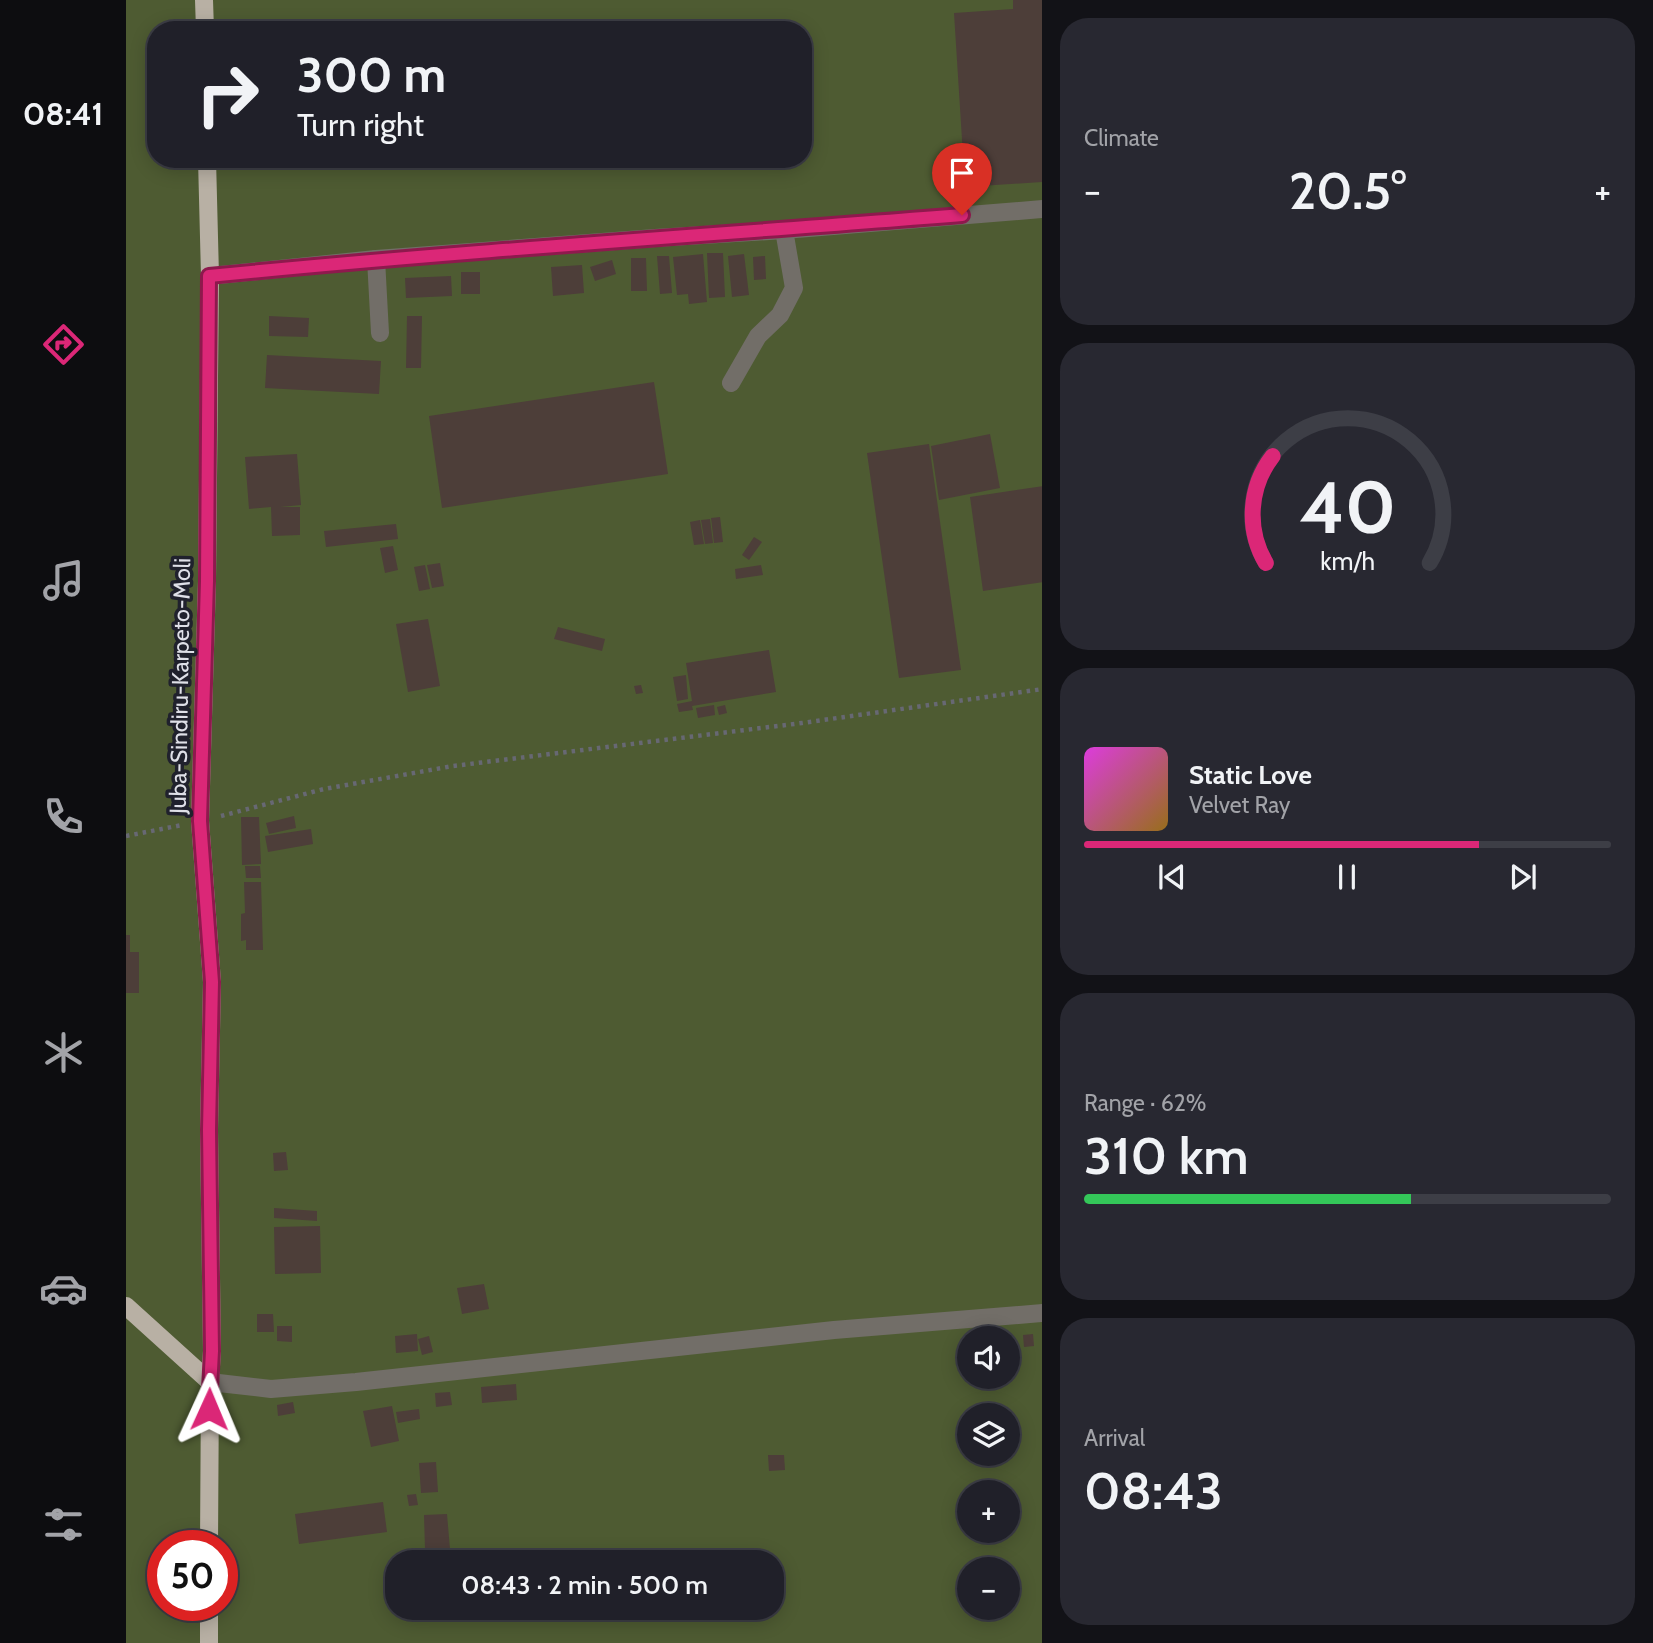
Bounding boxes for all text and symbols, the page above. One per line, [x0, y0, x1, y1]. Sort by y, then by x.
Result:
text: 300 m [297, 45, 446, 104]
icon: right [182, 49, 273, 140]
text: 08:41 [23, 94, 103, 133]
text: Turn right [297, 105, 424, 144]
text: Climate [1084, 124, 1159, 152]
pin [932, 143, 992, 215]
icon: arrive [943, 154, 981, 192]
text: 20.5° [1289, 159, 1406, 222]
text: − [1084, 167, 1101, 214]
text: + [1594, 167, 1611, 214]
icon: directions [39, 320, 88, 369]
text: 40 [1299, 463, 1396, 551]
text: km/h [1320, 545, 1375, 575]
icon: music [39, 556, 88, 605]
street label: Juba-Sindiru-Karpeto-Moli [164, 558, 196, 815]
text: Static Love [1189, 759, 1312, 791]
text: Velvet Ray [1189, 791, 1290, 819]
icon: phone [39, 792, 88, 841]
icon: previous [1153, 858, 1191, 896]
icon: pause [1328, 858, 1366, 896]
icon: next [1504, 858, 1542, 896]
icon: climate [39, 1028, 88, 1077]
text: Range · 62% [1084, 1089, 1207, 1117]
text: 310 km [1084, 1124, 1249, 1187]
icon: car [39, 1264, 88, 1313]
map controls [957, 1326, 1020, 1620]
button: sound [957, 1326, 1020, 1389]
position arrow [172, 1372, 246, 1446]
button: layers [957, 1403, 1020, 1466]
text: Arrival [1084, 1424, 1145, 1452]
text: 08:43 [1084, 1459, 1223, 1522]
button: + [957, 1480, 1020, 1543]
icon: filters [39, 1500, 88, 1549]
speed limit sign: 50 [147, 1530, 238, 1621]
button: − [957, 1557, 1020, 1620]
text: 08:43 · 2 min · 500 m [461, 1569, 708, 1601]

